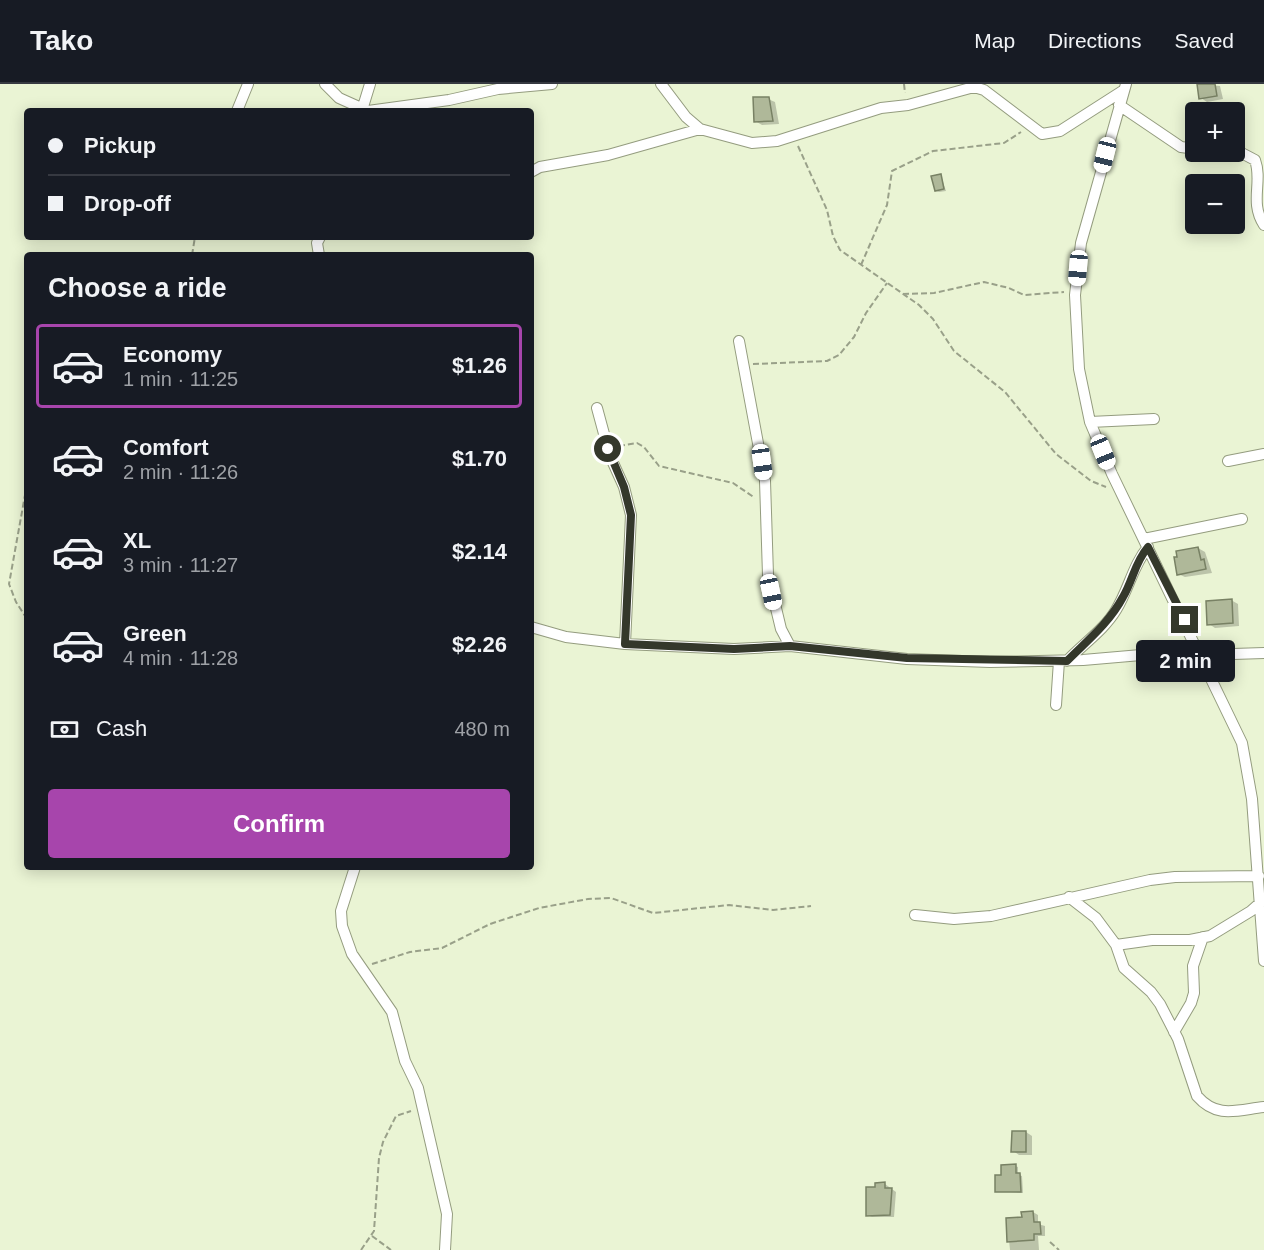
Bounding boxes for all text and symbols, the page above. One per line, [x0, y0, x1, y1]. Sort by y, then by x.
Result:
text: Tako [30, 25, 93, 56]
text: Map [974, 29, 1015, 52]
text: Directions [1048, 29, 1141, 52]
text: Saved [1174, 29, 1234, 52]
map controls [1185, 102, 1245, 234]
button: + [1185, 102, 1245, 162]
text: Pickup [84, 133, 156, 158]
car [1092, 135, 1118, 175]
button: − [1185, 174, 1245, 234]
text: Drop-off [84, 191, 171, 216]
car [1067, 249, 1089, 287]
text: Choose a ride [48, 273, 227, 303]
icon: car [51, 339, 105, 393]
text: Economy [123, 342, 222, 367]
text: $1.26 [452, 353, 507, 378]
text: 1 min · 11:25 [123, 368, 238, 390]
icon: car [51, 432, 105, 486]
car [1088, 432, 1118, 472]
text: Comfort [123, 435, 209, 460]
route start [594, 435, 621, 462]
car [751, 443, 773, 481]
text: $1.70 [452, 446, 507, 471]
text: 2 min · 11:26 [123, 461, 238, 483]
icon: car [51, 525, 105, 579]
text: XL [123, 528, 151, 553]
text: $2.14 [452, 539, 507, 564]
text: 3 min · 11:27 [123, 554, 238, 576]
car [758, 573, 784, 611]
route end [1171, 606, 1198, 633]
icon: car [51, 618, 105, 672]
text: Green [123, 621, 187, 646]
text: $2.26 [452, 632, 507, 657]
callout: 2 min [1136, 641, 1234, 683]
text: 4 min · 11:28 [123, 647, 238, 669]
text: 2 min [1159, 650, 1212, 672]
icon: cash [48, 713, 81, 746]
text: Cash [96, 716, 147, 741]
text: 480 m [454, 718, 510, 740]
button: Confirm [48, 789, 510, 858]

